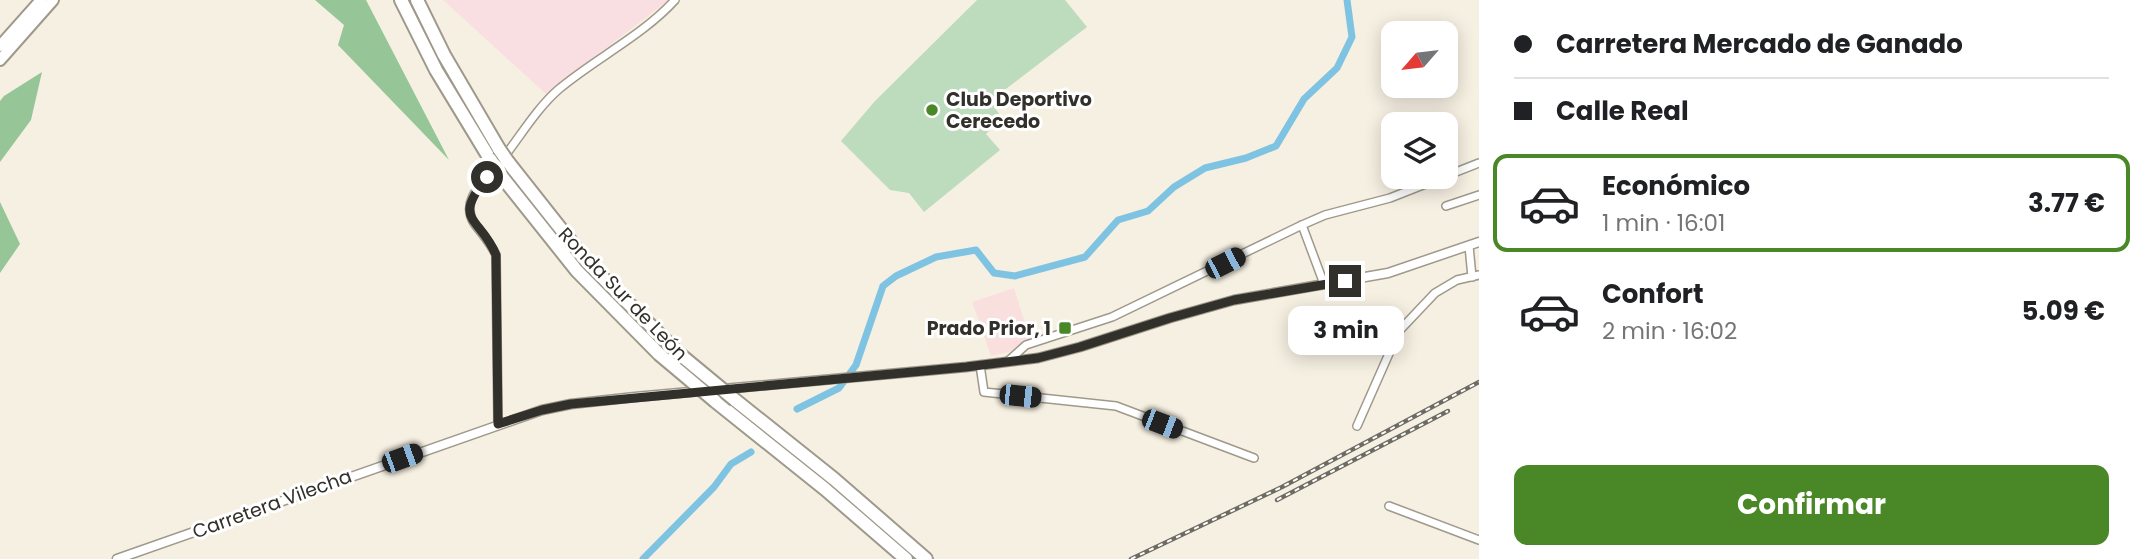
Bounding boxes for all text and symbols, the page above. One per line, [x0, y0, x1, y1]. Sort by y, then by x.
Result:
north arrow [1381, 21, 1458, 98]
map controls [1381, 21, 1458, 189]
text: Carretera Mercado de Ganado [1556, 26, 1963, 62]
place label: Club Deportivo Cerecedo [946, 86, 1092, 135]
text: Calle Real [1556, 93, 1689, 129]
marker: Club Deportivo Cerecedo [924, 102, 940, 118]
button: layers [1381, 112, 1458, 189]
route start [471, 161, 503, 193]
text: Económico [1602, 168, 1750, 204]
icon: car [1518, 172, 1581, 235]
text: 3.77 € [2028, 185, 2105, 221]
text: 1 min · 16:01 [1602, 207, 1725, 239]
street label: Ronda Sur de León [552, 221, 694, 367]
car [1202, 244, 1249, 282]
route end [1329, 265, 1361, 297]
text: Confort [1602, 276, 1704, 312]
icon: car [1518, 280, 1581, 343]
text: 5.09 € [2022, 293, 2105, 329]
callout: 3 min [1287, 306, 1403, 354]
text: 3 min [1313, 314, 1379, 346]
place label: Prado Prior, 1 [927, 315, 1051, 342]
text: 2 min · 16:02 [1602, 315, 1737, 347]
marker: Prado Prior, 1 [1057, 320, 1073, 336]
car [999, 383, 1042, 409]
car [1139, 407, 1186, 441]
car [379, 441, 426, 475]
street label: Carretera Vilecha [189, 463, 355, 545]
button: Confirmar [1514, 465, 2109, 545]

